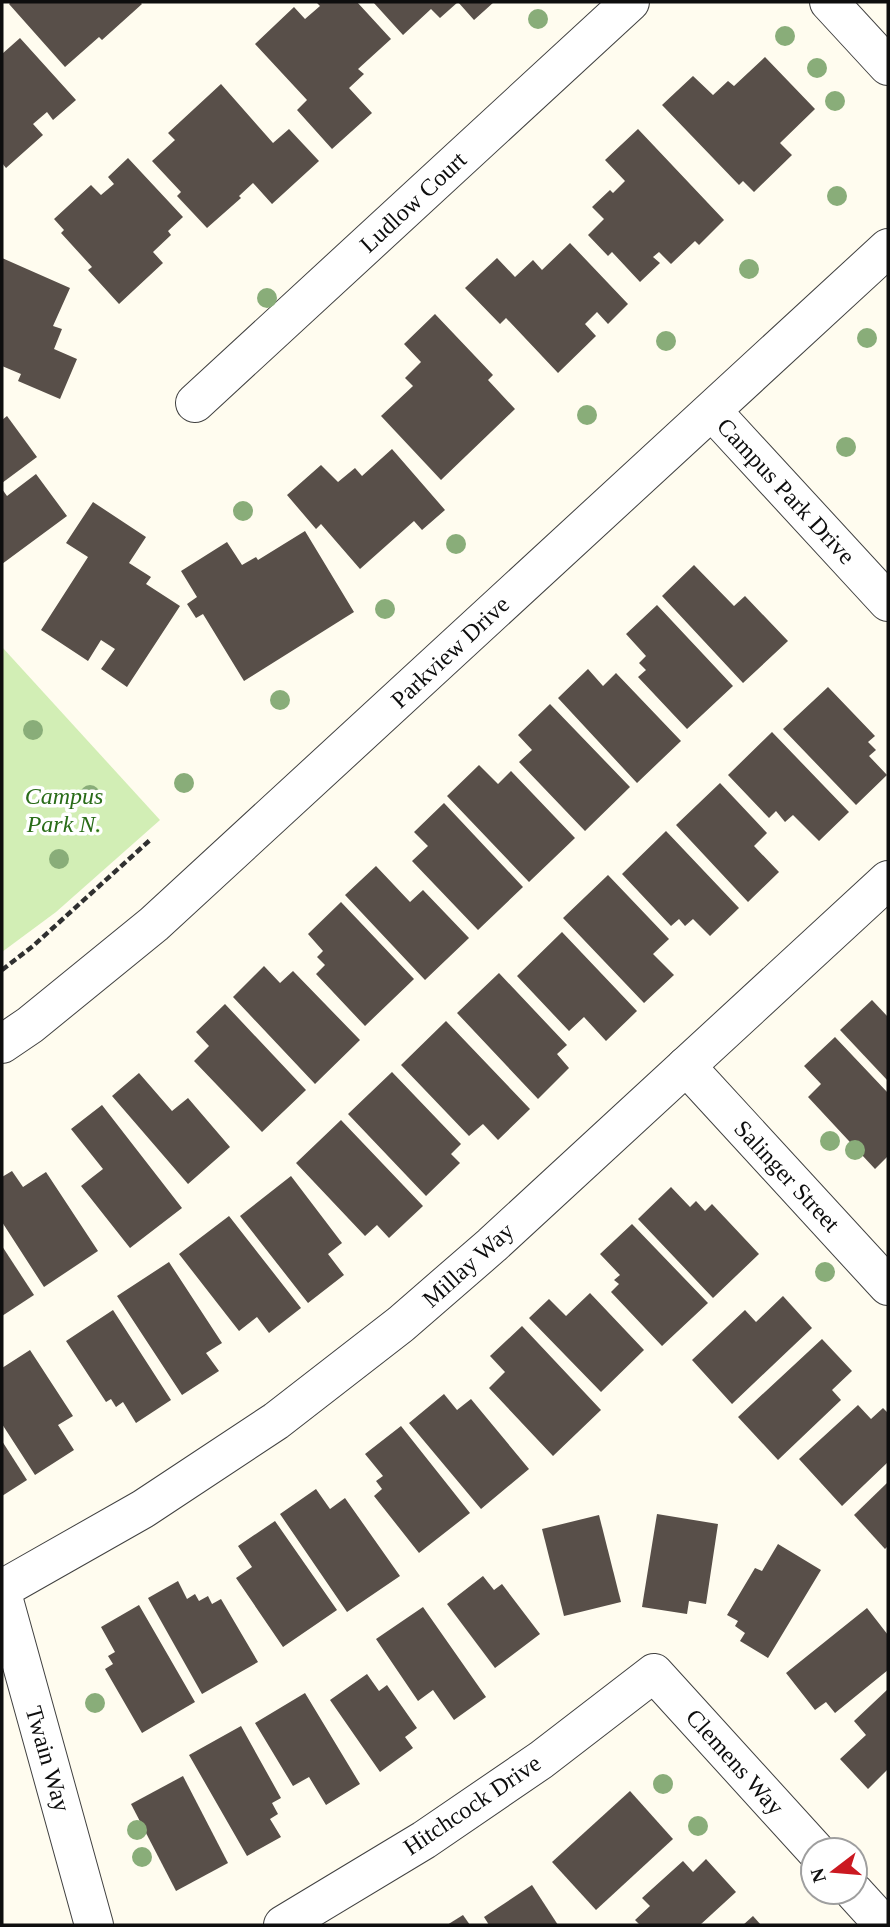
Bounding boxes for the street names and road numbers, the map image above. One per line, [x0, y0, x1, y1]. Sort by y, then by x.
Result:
street label: Ludlow Court [355, 146, 472, 258]
street label: Campus Park Drive [712, 413, 860, 569]
street label: Parkview Drive [386, 591, 514, 713]
street label: Salinger Street [729, 1115, 845, 1237]
street label: Millay Way [417, 1218, 519, 1312]
street label: Twain Way [21, 1703, 75, 1815]
street label: Clemens Way [681, 1704, 789, 1820]
street label: Hitchcock Drive [399, 1750, 545, 1860]

